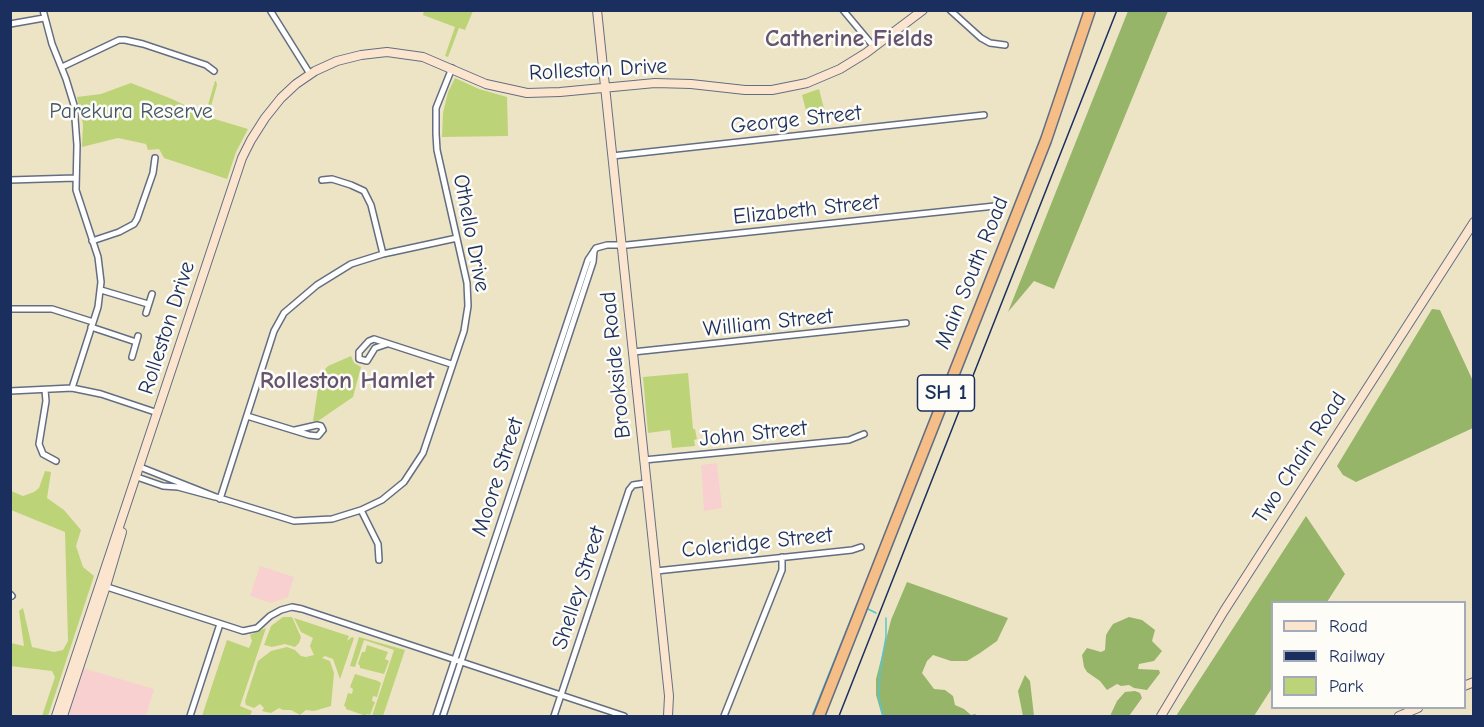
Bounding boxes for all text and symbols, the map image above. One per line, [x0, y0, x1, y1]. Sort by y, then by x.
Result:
district label: Catherine Fields [765, 25, 933, 53]
street label: Rolleston Drive [528, 53, 668, 87]
park label: Parekura Reserve [49, 99, 213, 125]
street label: George Street [729, 100, 863, 140]
street label: Othello Drive [447, 172, 495, 294]
street label: Elizabeth Street [732, 189, 880, 231]
street label: Main South Road [929, 193, 1015, 353]
street label: Rolleston Drive [133, 258, 201, 398]
street label: Brookside Road [595, 290, 637, 440]
street label: William Street [702, 303, 834, 343]
district label: Rolleston Hamlet [260, 367, 434, 395]
road number: SH 1 [918, 375, 974, 411]
street label: Two Chain Road [1248, 387, 1352, 529]
street label: Moore Street [466, 414, 530, 540]
street label: John Street [698, 415, 808, 453]
street label: Coleridge Street [680, 522, 834, 564]
street label: Shelley Street [547, 523, 611, 653]
legend [1271, 601, 1466, 709]
text: Road [1329, 616, 1368, 637]
text: Railway [1329, 646, 1385, 667]
text: Park [1329, 676, 1363, 697]

